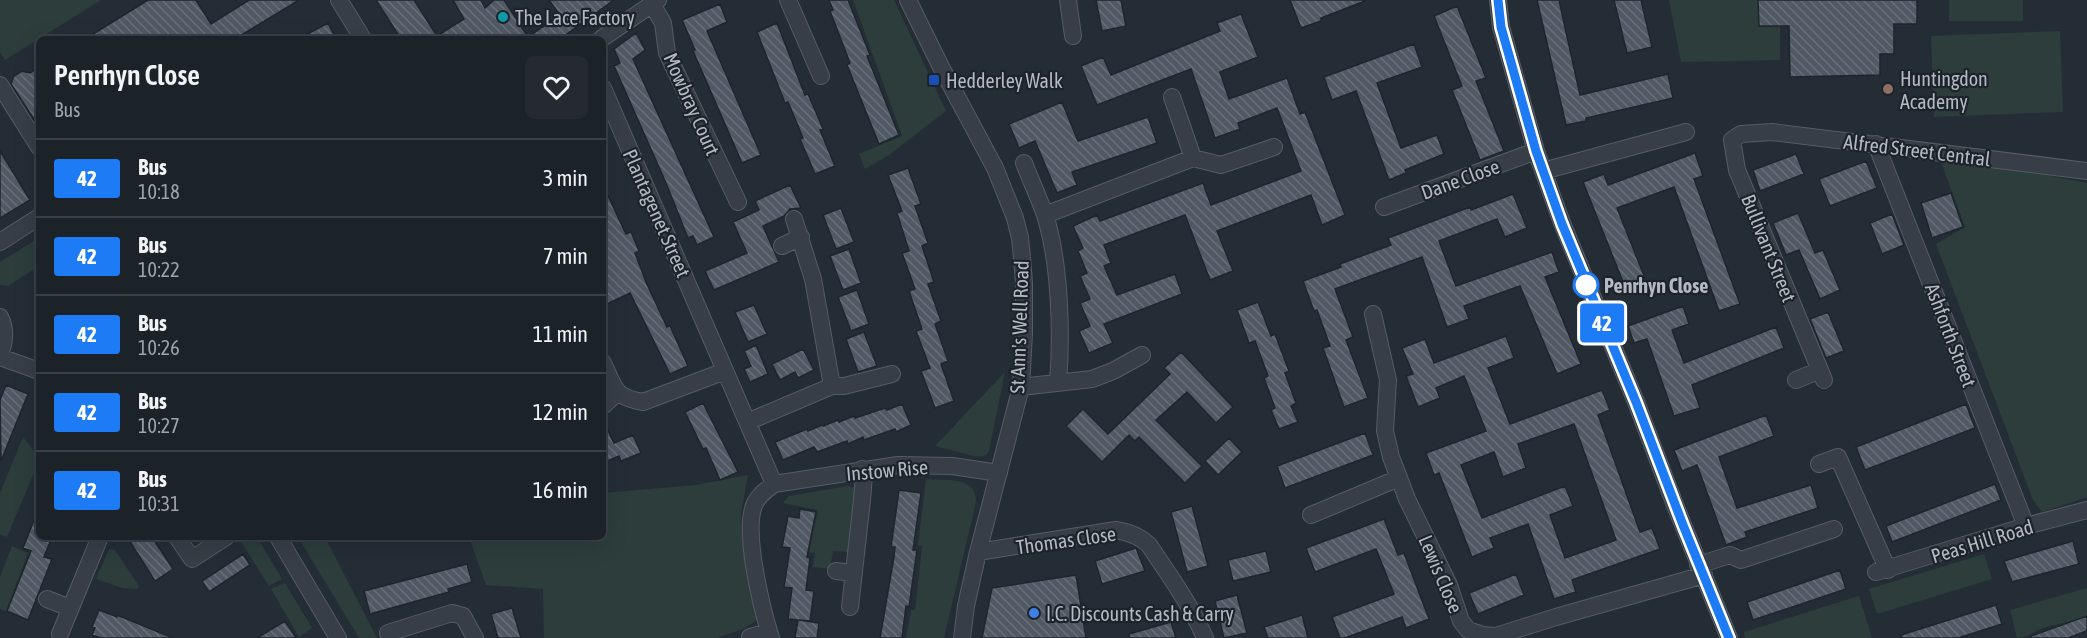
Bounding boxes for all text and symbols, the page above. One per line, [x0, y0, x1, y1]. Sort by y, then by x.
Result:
place label: The Lace Factory [515, 6, 635, 29]
marker: The Lace Factory [496, 10, 510, 24]
street label: Mowbray Court [659, 49, 725, 159]
button: heart [525, 56, 588, 119]
text: Penrhyn Close [54, 59, 200, 91]
place label: Huntingdon Academy [1900, 67, 1988, 113]
place label: Hedderley Walk [946, 69, 1063, 92]
marker: Hedderley Walk [927, 73, 941, 87]
marker: Huntingdon Academy [1881, 82, 1895, 96]
text: Bus [54, 98, 80, 121]
street label: Alfred Street Central [1842, 130, 1993, 171]
street label: Plantagenet Street [619, 145, 696, 281]
text: Bus [138, 154, 167, 180]
street label: Dane Close [1418, 154, 1502, 204]
text: 3 min [543, 165, 588, 191]
text: 42 [77, 166, 97, 190]
text: 10:18 [138, 180, 180, 203]
street label: Bullivant Street [1737, 191, 1801, 305]
text: Bus [138, 232, 167, 258]
text: 7 min [543, 243, 588, 269]
text: 42 [77, 244, 97, 268]
text: 10:22 [138, 258, 180, 281]
street label: St Ann's Well Road [1005, 260, 1033, 394]
marker: Penrhyn Close [1573, 272, 1599, 298]
place label: Penrhyn Close [1604, 274, 1708, 297]
street label: Ashforth Street [1921, 280, 1981, 390]
line badge: 42 [1575, 304, 1629, 342]
text: Bus [138, 310, 167, 336]
text: 42 [1592, 311, 1612, 335]
text: 11 min [533, 321, 588, 347]
text: 42 [77, 322, 97, 346]
text: 10:26 [138, 336, 180, 359]
text: Bus [138, 388, 167, 414]
text: 12 min [533, 399, 588, 425]
text: 42 [77, 400, 97, 424]
text: 10:27 [138, 414, 180, 437]
street label: Instow Rise [845, 455, 929, 485]
text: Bus [138, 466, 167, 492]
text: 16 min [533, 477, 588, 503]
text: 42 [77, 478, 97, 502]
text: 10:31 [138, 492, 180, 515]
street label: Peas Hill Road [1928, 515, 2036, 567]
street label: Thomas Close [1015, 522, 1117, 558]
street label: Lewis Close [1414, 531, 1468, 617]
place label: I.C. Discounts Cash & Carry [1046, 602, 1234, 625]
marker: I.C. Discounts Cash & Carry [1027, 606, 1041, 620]

